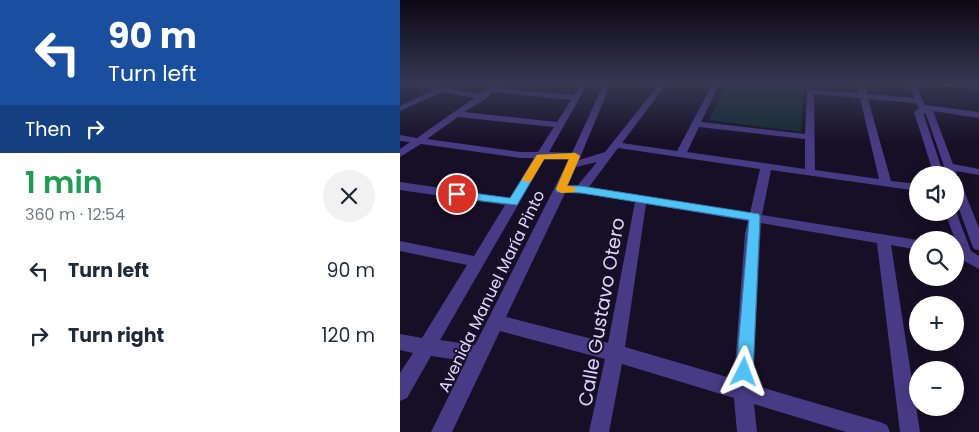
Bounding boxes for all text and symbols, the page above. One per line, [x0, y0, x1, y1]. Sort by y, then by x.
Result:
text: 90 m [108, 11, 197, 60]
icon: left [25, 20, 90, 85]
text: Turn left [108, 58, 196, 89]
icon: right [81, 115, 109, 143]
text: Then [25, 116, 71, 143]
text: 1 min [25, 161, 103, 204]
map controls [909, 166, 964, 416]
button: sound [909, 166, 964, 221]
button: close [323, 170, 375, 222]
pin [436, 173, 478, 215]
icon: arrive [443, 180, 471, 208]
street label: Avenida Manuel María Pinto [432, 186, 550, 396]
text: 360 m · 12:54 [25, 203, 125, 226]
street label: Calle Gustavo Otero [572, 216, 631, 409]
button: search [909, 231, 964, 286]
icon: left [25, 257, 53, 285]
text: Turn left [68, 257, 149, 284]
text: 90 m [326, 257, 375, 284]
button: + [909, 296, 964, 351]
icon: right [25, 322, 53, 350]
text: Turn right [68, 322, 164, 349]
text: 120 m [321, 322, 375, 349]
position arrow [717, 345, 769, 397]
button: − [909, 361, 964, 416]

